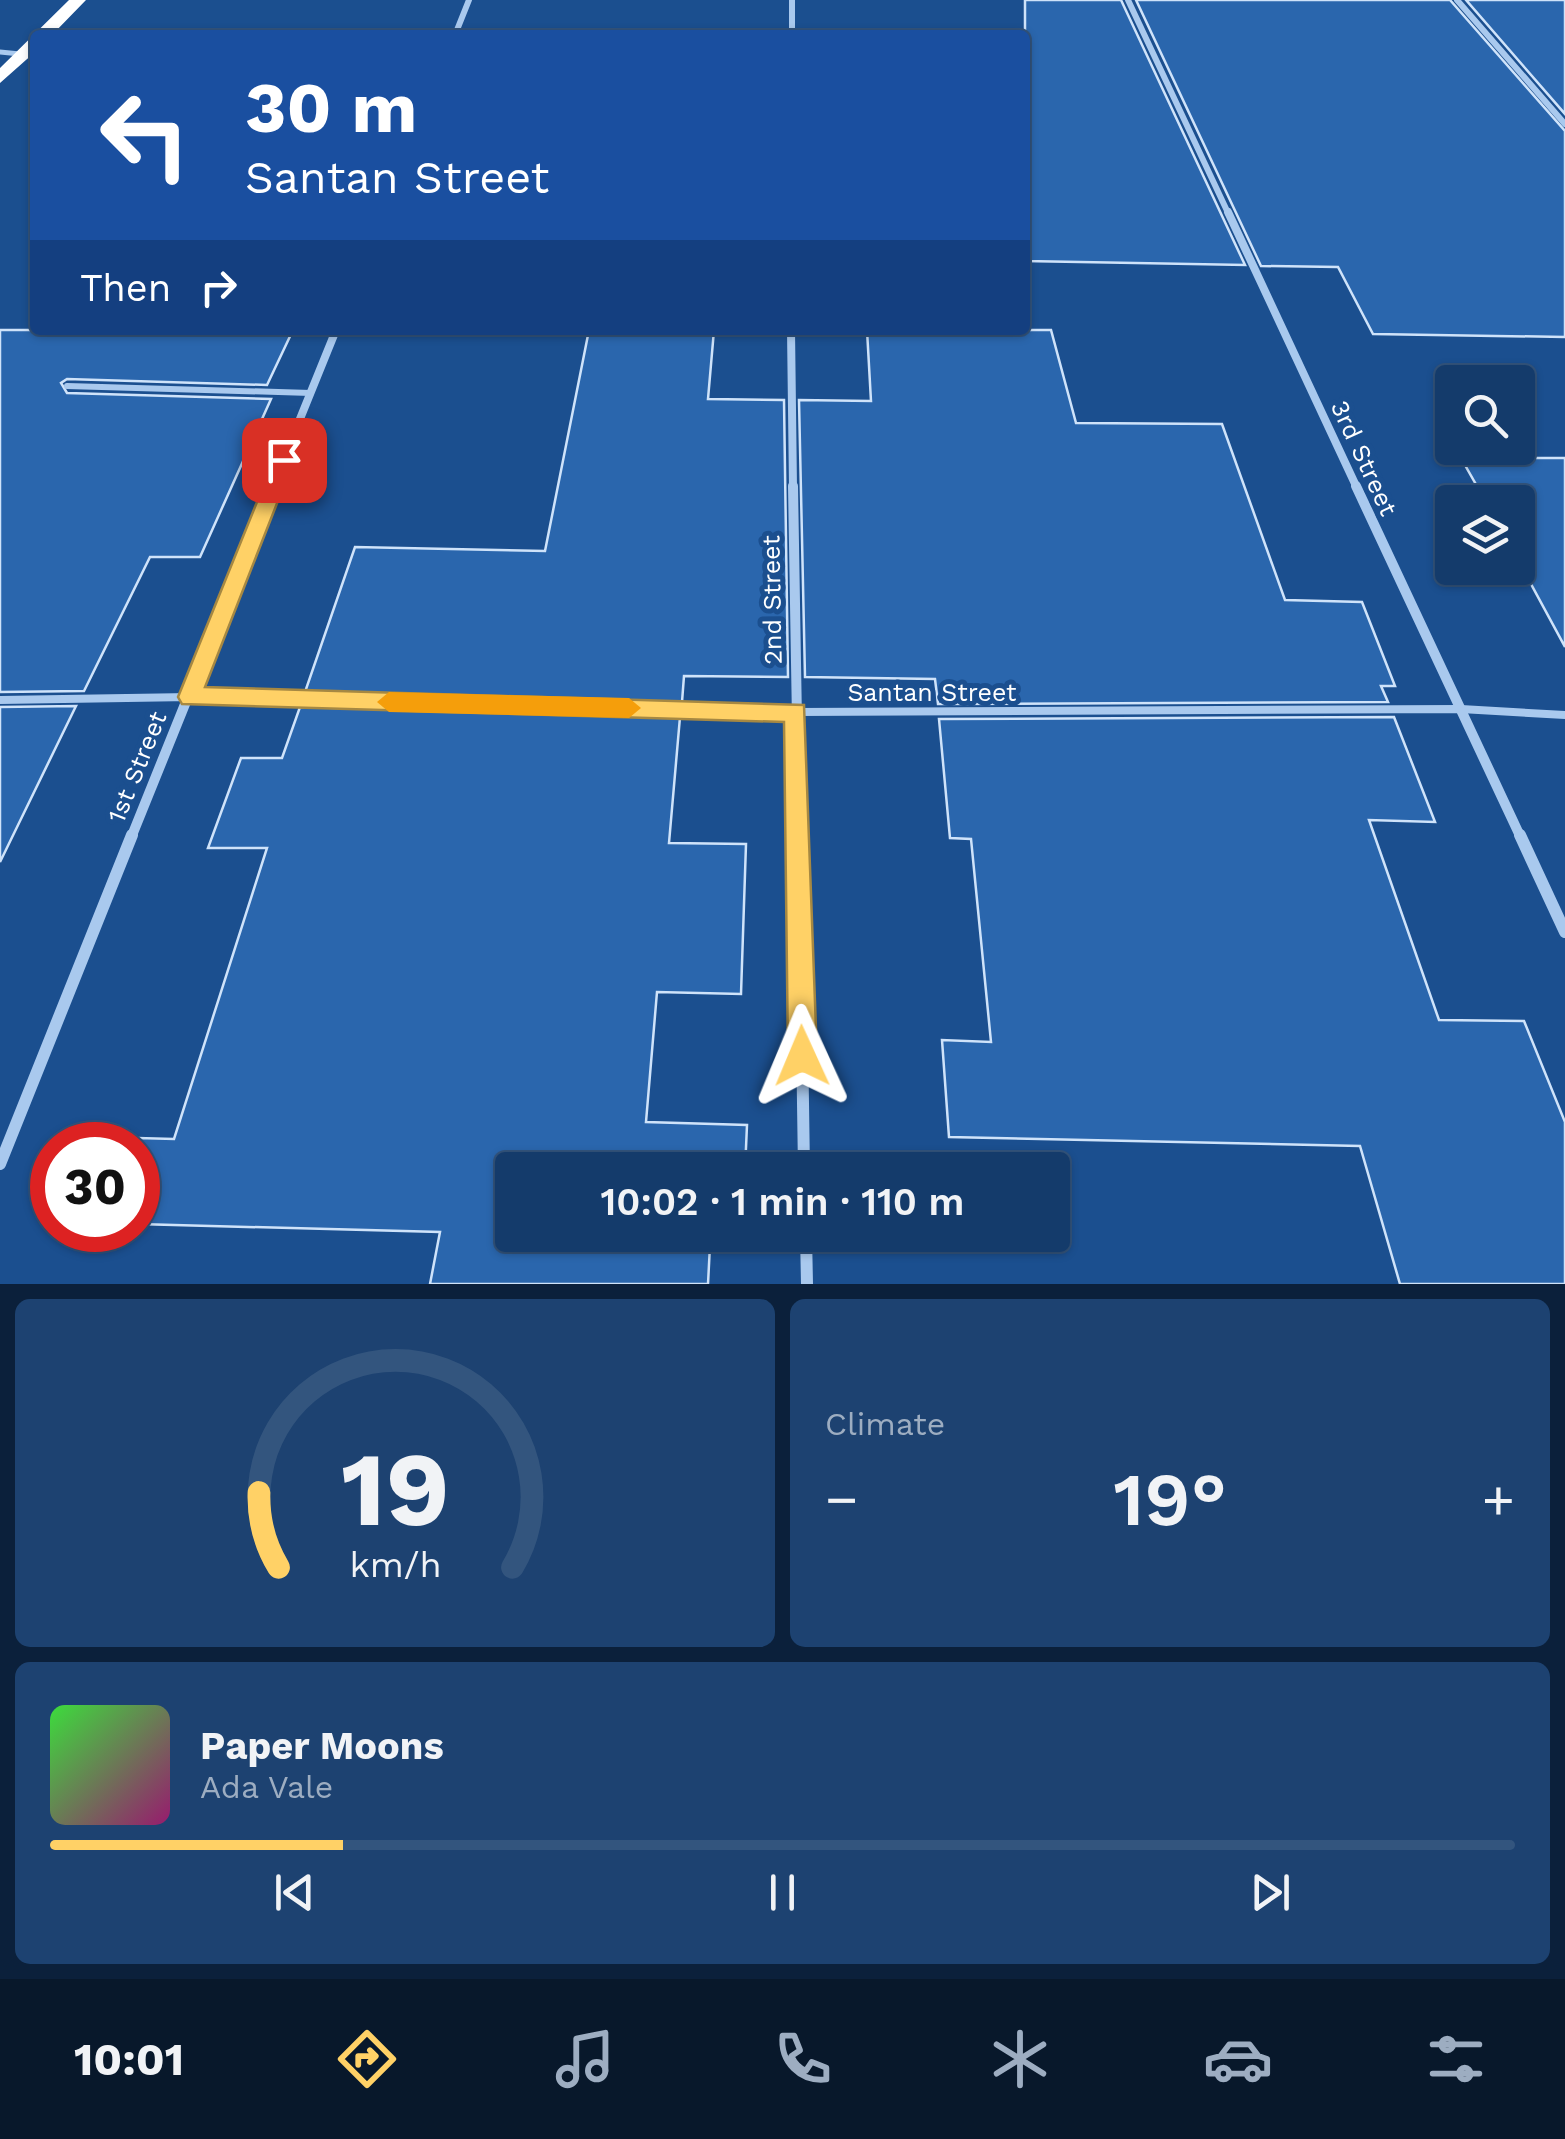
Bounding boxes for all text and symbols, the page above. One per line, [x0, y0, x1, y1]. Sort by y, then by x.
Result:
text: 30 m [245, 67, 417, 149]
icon: left [80, 70, 210, 200]
text: Santan Street [245, 151, 549, 204]
icon: right [191, 260, 246, 315]
text: Then [80, 266, 171, 310]
map controls [1435, 365, 1535, 585]
button: search [1435, 365, 1535, 465]
street label: 3rd Street [1325, 396, 1404, 521]
pin [242, 418, 327, 503]
icon: arrive [257, 433, 312, 488]
button: layers [1435, 485, 1535, 585]
street label: 2nd Street [756, 534, 788, 665]
street label: Santan Street [847, 678, 1017, 707]
street label: 1st Street [102, 707, 173, 827]
position arrow [750, 1004, 854, 1108]
speed limit sign: 30 [30, 1122, 160, 1252]
text: 10:02 · 1 min · 110 m [601, 1180, 964, 1224]
text: Climate [825, 1405, 945, 1443]
text: 19 [341, 1428, 449, 1550]
text: 19° [1113, 1455, 1227, 1543]
text: − [825, 1467, 858, 1531]
text: + [1482, 1467, 1515, 1531]
text: km/h [349, 1544, 441, 1586]
text: Paper Moons [200, 1724, 444, 1768]
text: Ada Vale [200, 1768, 333, 1806]
icon: previous [267, 1865, 322, 1920]
icon: pause [755, 1865, 810, 1920]
icon: next [1243, 1865, 1298, 1920]
icon: directions [332, 2024, 402, 2094]
icon: music [550, 2024, 620, 2094]
icon: phone [768, 2024, 838, 2094]
icon: climate [985, 2024, 1055, 2094]
icon: car [1203, 2024, 1273, 2094]
icon: filters [1421, 2024, 1491, 2094]
text: 10:01 [74, 2033, 184, 2086]

